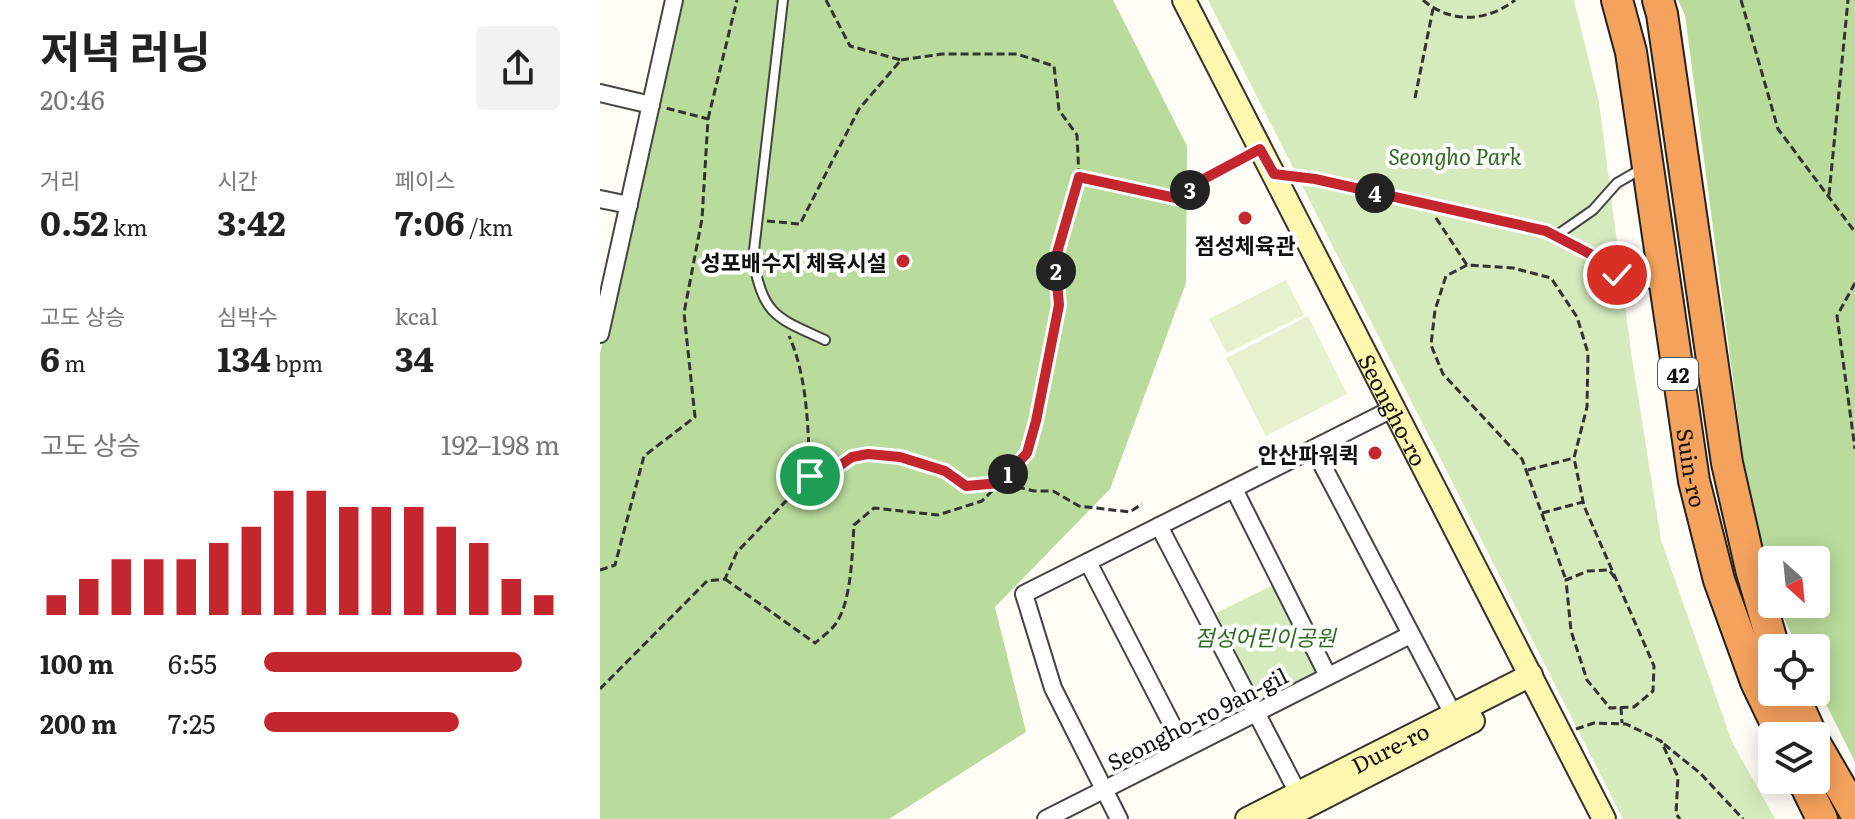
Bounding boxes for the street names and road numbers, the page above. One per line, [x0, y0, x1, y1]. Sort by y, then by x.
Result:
street label: Seongho-ro [1351, 347, 1436, 471]
road number: 42 [1658, 358, 1698, 390]
street label: Suin-ro [1670, 426, 1716, 511]
street label: Seongho-ro 9an-gil [1101, 658, 1293, 778]
street label: Dure-ro [1345, 713, 1434, 780]

